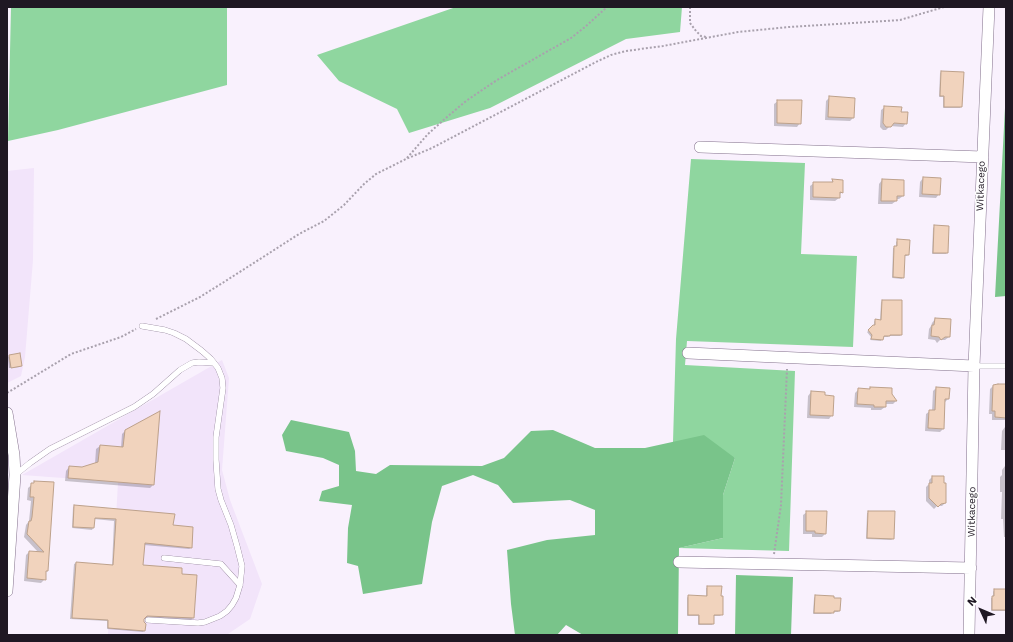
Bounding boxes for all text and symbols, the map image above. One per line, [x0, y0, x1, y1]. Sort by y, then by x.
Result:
street label: Witkacego [974, 161, 988, 211]
street label: Witkacego [966, 487, 978, 537]
north arrow [961, 590, 1001, 630]
text: N [964, 594, 980, 609]

